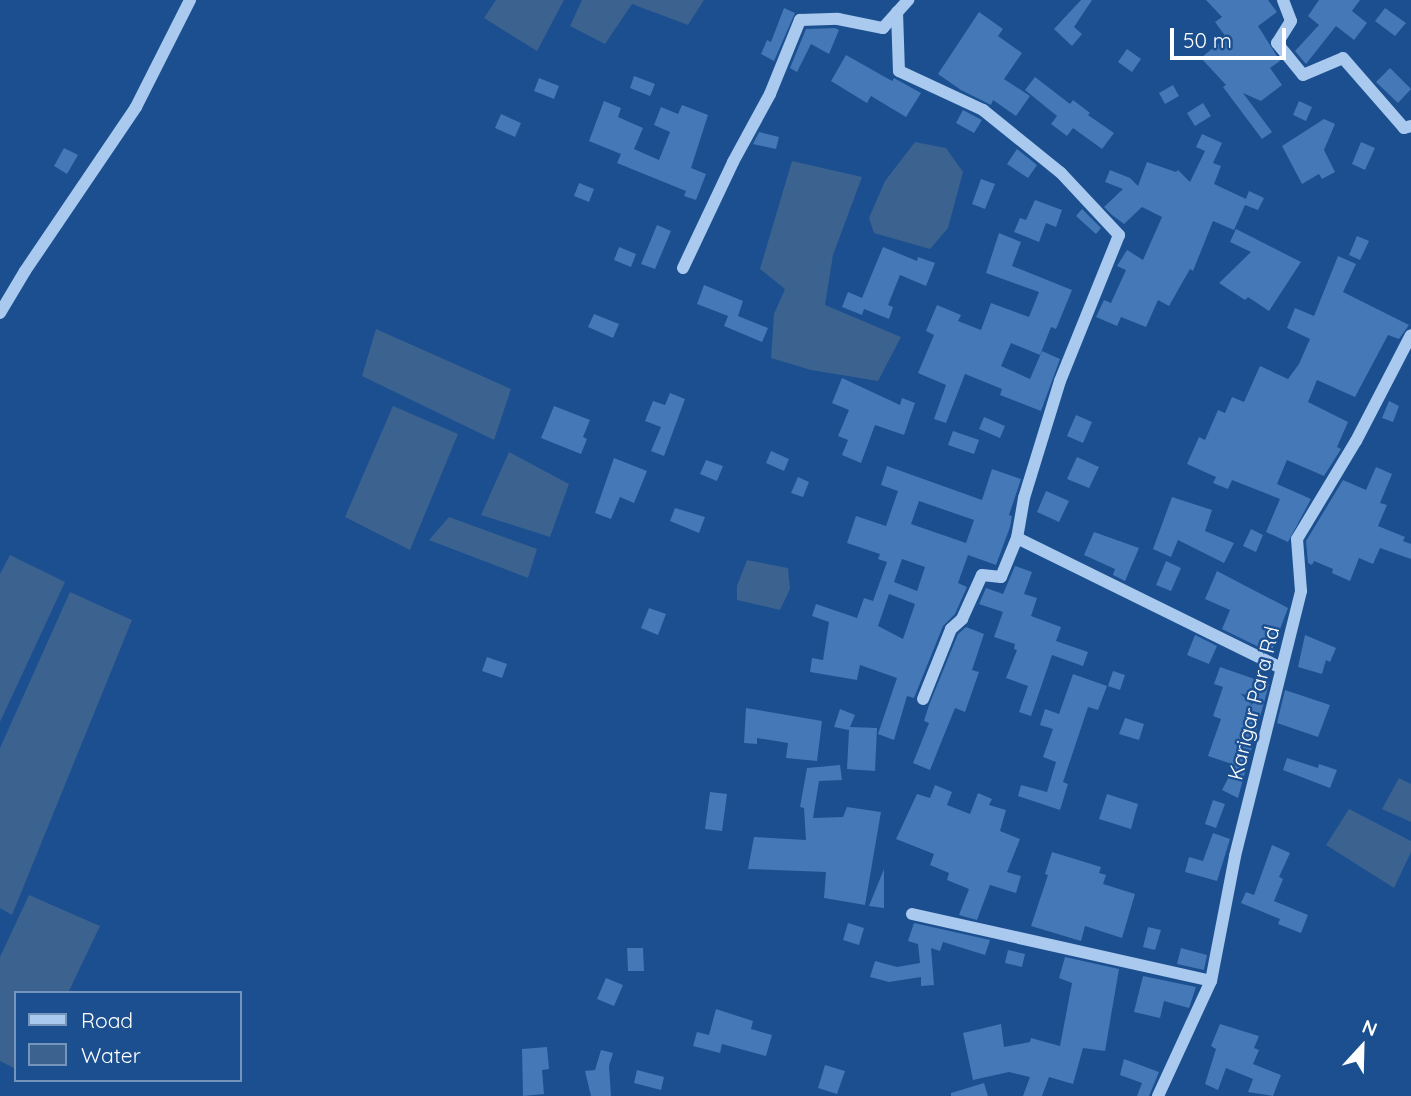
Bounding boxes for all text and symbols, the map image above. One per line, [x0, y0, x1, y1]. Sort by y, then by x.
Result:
scale bar [1173, 14, 1288, 58]
text: 50 m [1183, 27, 1232, 53]
street label: Karigar Para Rd [1222, 624, 1284, 782]
legend [14, 991, 242, 1082]
text: Road [81, 1007, 133, 1033]
north arrow [1327, 1012, 1397, 1082]
text: N [1359, 1014, 1381, 1041]
text: Water [81, 1042, 141, 1068]

